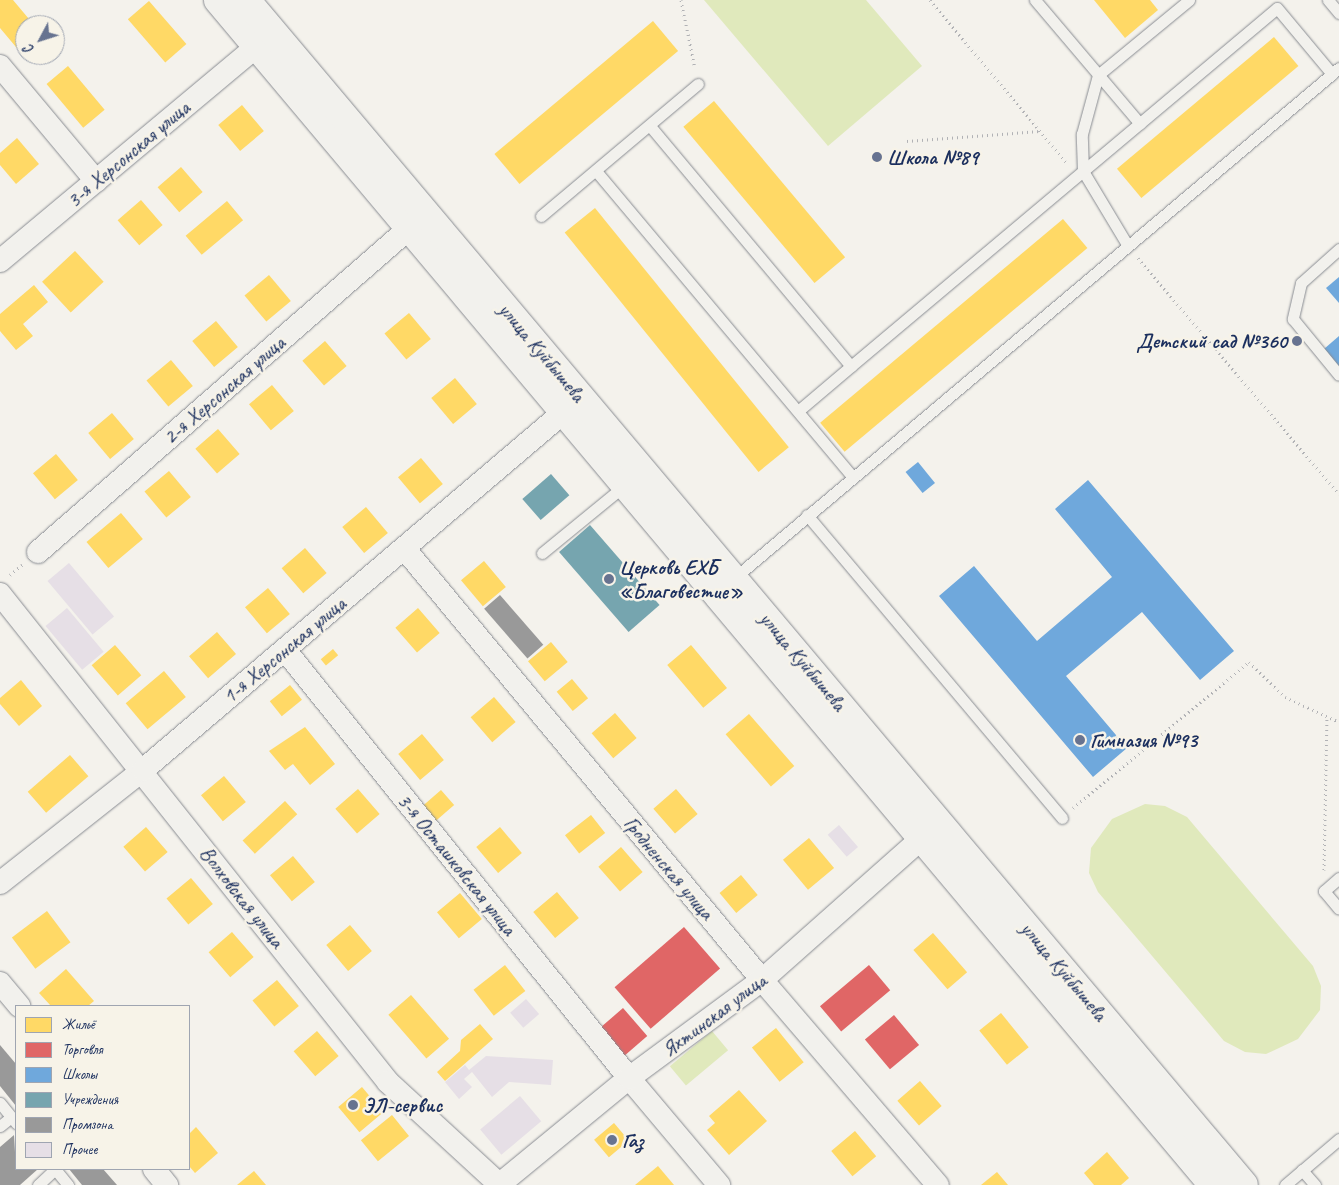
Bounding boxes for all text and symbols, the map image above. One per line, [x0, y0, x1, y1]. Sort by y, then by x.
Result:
north arrow [15, 15, 65, 65]
text: С [20, 41, 38, 57]
street label: 3-я Херсонская улица [61, 95, 195, 213]
place label: Школа №89 [887, 144, 978, 170]
marker: Школа №89 [871, 151, 883, 163]
street label: улица Куйбышева [493, 297, 591, 407]
place label: Детский сад №360 [1136, 328, 1287, 354]
street label: 2-я Херсонская улица [157, 330, 291, 450]
marker: Детский сад №360 [1291, 335, 1303, 347]
place label: Церковь ЕХБ «Благовестие» [619, 554, 743, 604]
marker: Церковь ЕХБ «Благовестие» [603, 573, 615, 585]
street label: 1-я Херсонская улица [217, 591, 351, 709]
street label: улица Куйбышева [754, 606, 852, 716]
place label: Гимназия №93 [1090, 727, 1197, 753]
marker: Гимназия №93 [1074, 734, 1086, 746]
street label: 3-я Осташковская улица [391, 787, 523, 941]
street label: Гродненская улица [618, 811, 720, 925]
street label: Волховская улица [194, 841, 290, 953]
street label: улица Куйбышева [1015, 916, 1113, 1026]
street label: Яхтинская улица [657, 968, 771, 1062]
legend [15, 1005, 190, 1170]
text: Жильё [62, 1015, 95, 1034]
text: Торговля [62, 1040, 103, 1059]
text: Школы [62, 1065, 97, 1084]
text: Учреждения [62, 1090, 118, 1109]
place label: ЭЛ-сервис [363, 1092, 442, 1118]
marker: ЭЛ-сервис [347, 1099, 359, 1111]
text: Промзона [62, 1115, 113, 1134]
place label: Газ [622, 1127, 643, 1153]
marker: Газ [606, 1134, 618, 1146]
text: Прочее [62, 1140, 97, 1159]

